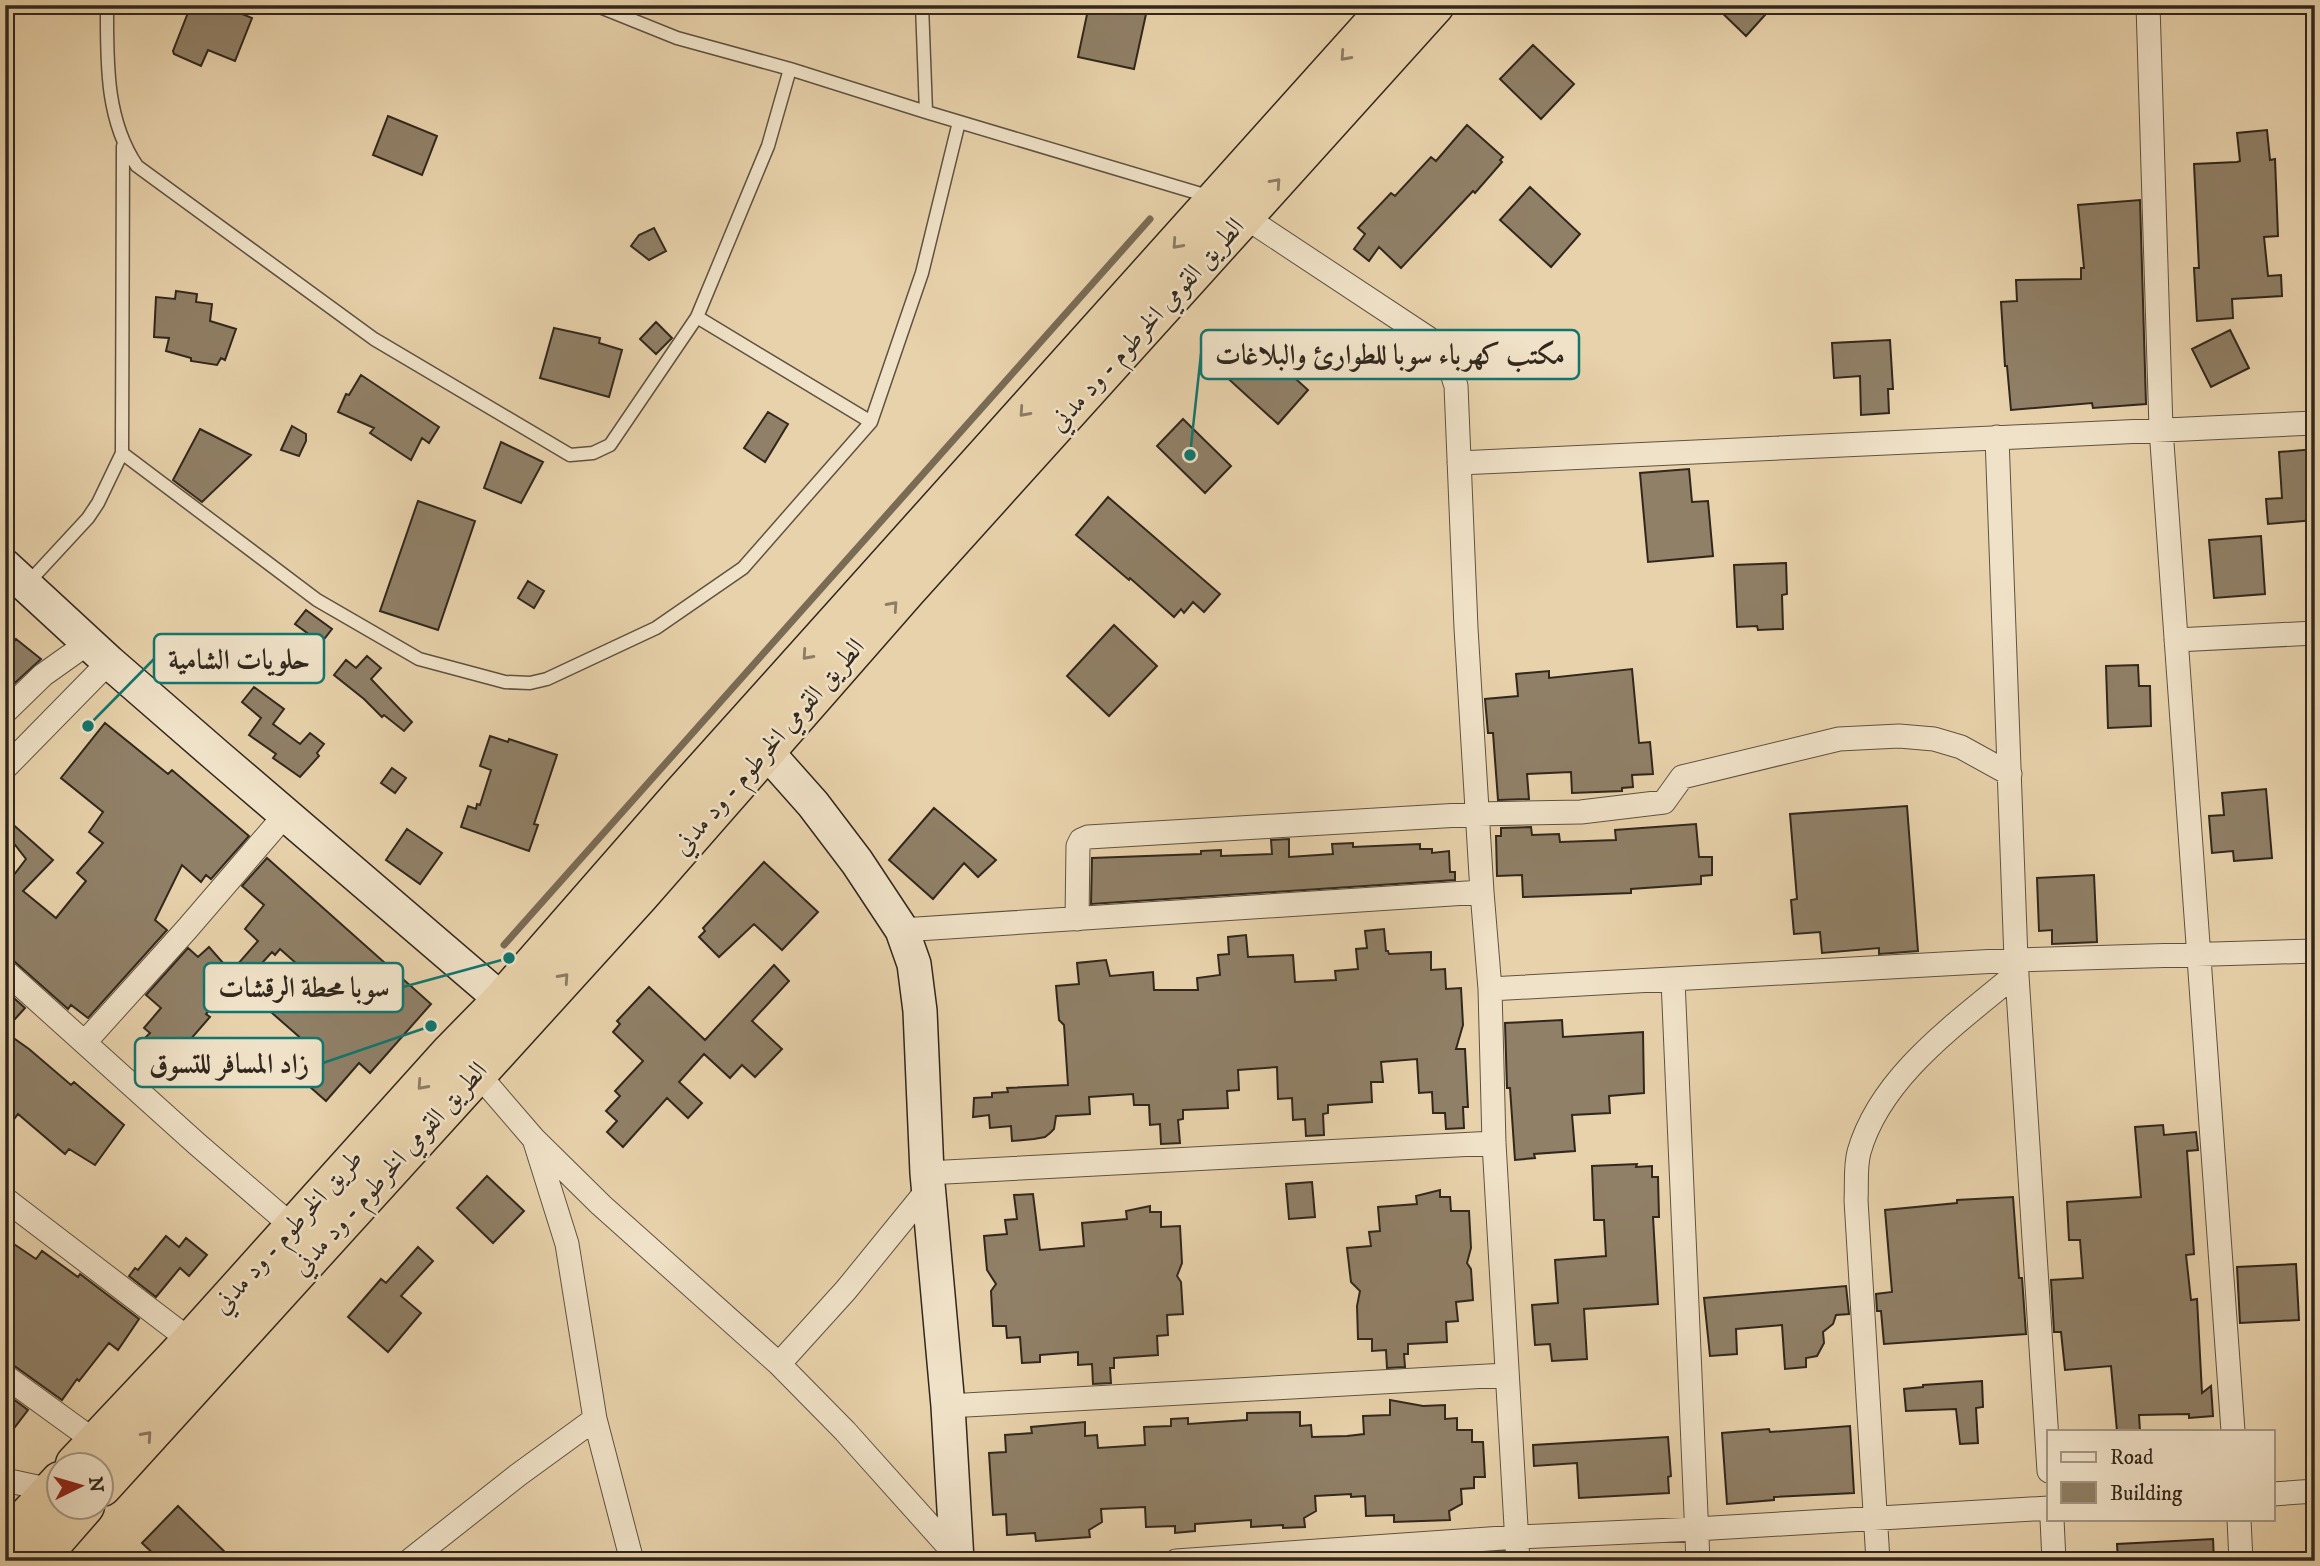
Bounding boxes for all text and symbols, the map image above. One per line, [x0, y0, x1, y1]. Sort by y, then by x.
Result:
one-way arrow [1341, 48, 1353, 61]
one-way arrow [1268, 178, 1280, 191]
street label: الطريق القومي الخرطوم - ود مدني [1042, 211, 1256, 442]
one-way arrow [1173, 236, 1185, 249]
callout: مكتب كهرباء سوبا للطوارئ والبلاغات [1201, 330, 1579, 379]
text: مكتب كهرباء سوبا للطوارئ والبلاغات [1215, 338, 1565, 373]
one-way arrow [1019, 404, 1032, 417]
one-way arrow [885, 601, 897, 614]
street label: الطريق القومي الخرطوم - ود مدني [666, 632, 876, 866]
callout: حلويات الشامية [154, 634, 324, 683]
text: حلويات الشامية [168, 643, 310, 678]
one-way arrow [803, 647, 815, 660]
callout: سوبا محطة الرقشات [204, 963, 403, 1012]
text: سوبا محطة الرقشات [218, 971, 390, 1006]
one-way arrow [556, 973, 568, 986]
callout: زاد المسافر للتسوق [135, 1038, 323, 1087]
text: زاد المسافر للتسوق [149, 1047, 309, 1082]
street label: الطريق القومي الخرطوم - ود مدني [285, 1055, 499, 1286]
one-way arrow [417, 1077, 430, 1090]
street label: طريق الخرطوم - ود مدني [205, 1143, 374, 1325]
legend [2047, 1430, 2274, 1520]
one-way arrow [138, 1431, 151, 1444]
text: Road [2110, 1445, 2154, 1471]
north arrow [46, 1450, 116, 1520]
text: N [83, 1476, 108, 1494]
text: Building [2110, 1481, 2183, 1507]

